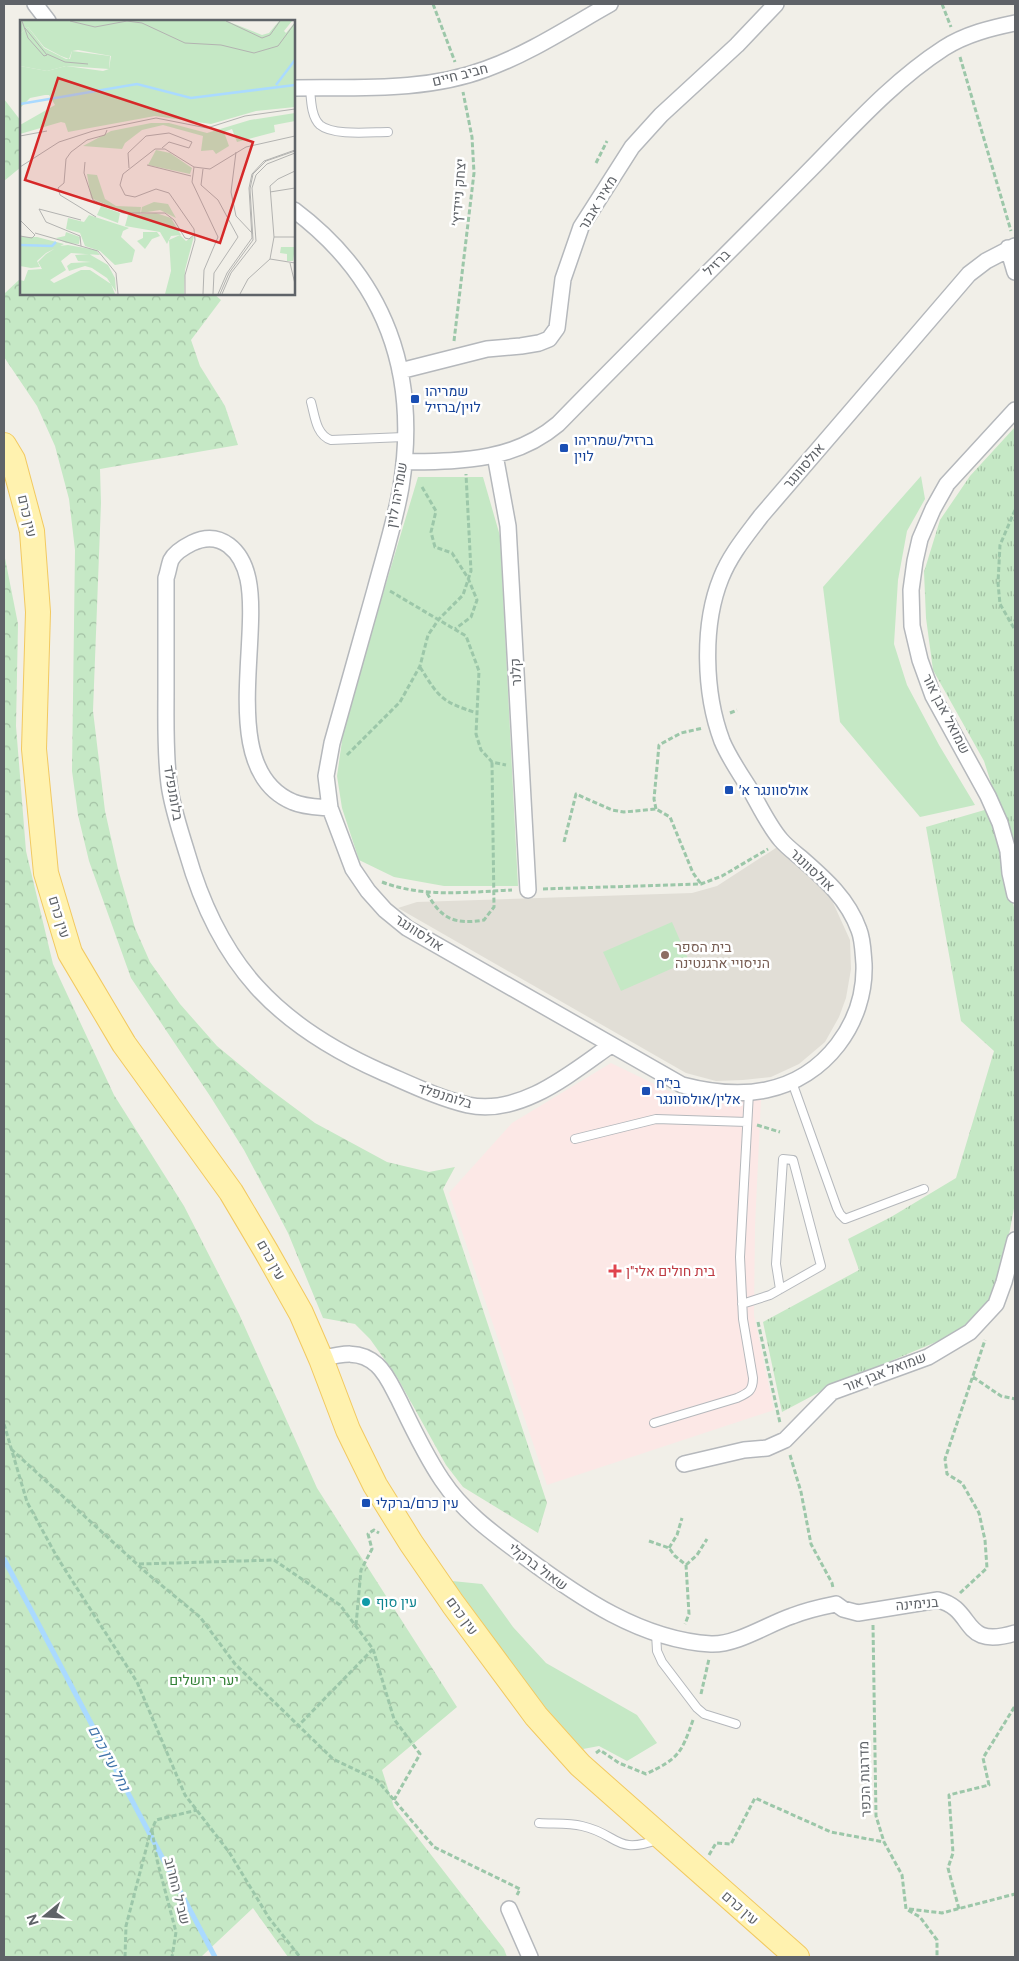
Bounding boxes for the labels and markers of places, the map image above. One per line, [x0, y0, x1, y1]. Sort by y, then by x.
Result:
place label: שמריהו לוין/ברזיל [425, 383, 481, 416]
marker: שמריהו לוין/ברזיל [409, 393, 421, 405]
place label: ברזיל/שמריהו לוין [574, 432, 654, 465]
marker: ברזיל/שמריהו לוין [558, 442, 570, 454]
place label: אולסוונגר א׳ [739, 782, 809, 799]
marker: אולסוונגר א׳ [723, 784, 735, 796]
place label: בית הספר הניסויי ארגנטינה [675, 939, 770, 972]
marker: בית הספר הניסויי ארגנטינה [659, 949, 671, 961]
place label: בי״ח אלין/אולסוונגר [656, 1075, 741, 1108]
marker: בי״ח אלין/אולסוונגר [640, 1085, 652, 1097]
place label: בית חולים אלי"ן [626, 1263, 716, 1280]
marker: בית חולים אלי"ן [608, 1264, 622, 1278]
place label: עין כרם/ברקלי [376, 1495, 459, 1512]
marker: עין כרם/ברקלי [360, 1497, 372, 1509]
place label: עין סוף [376, 1594, 417, 1611]
marker: עין סוף [360, 1596, 372, 1608]

